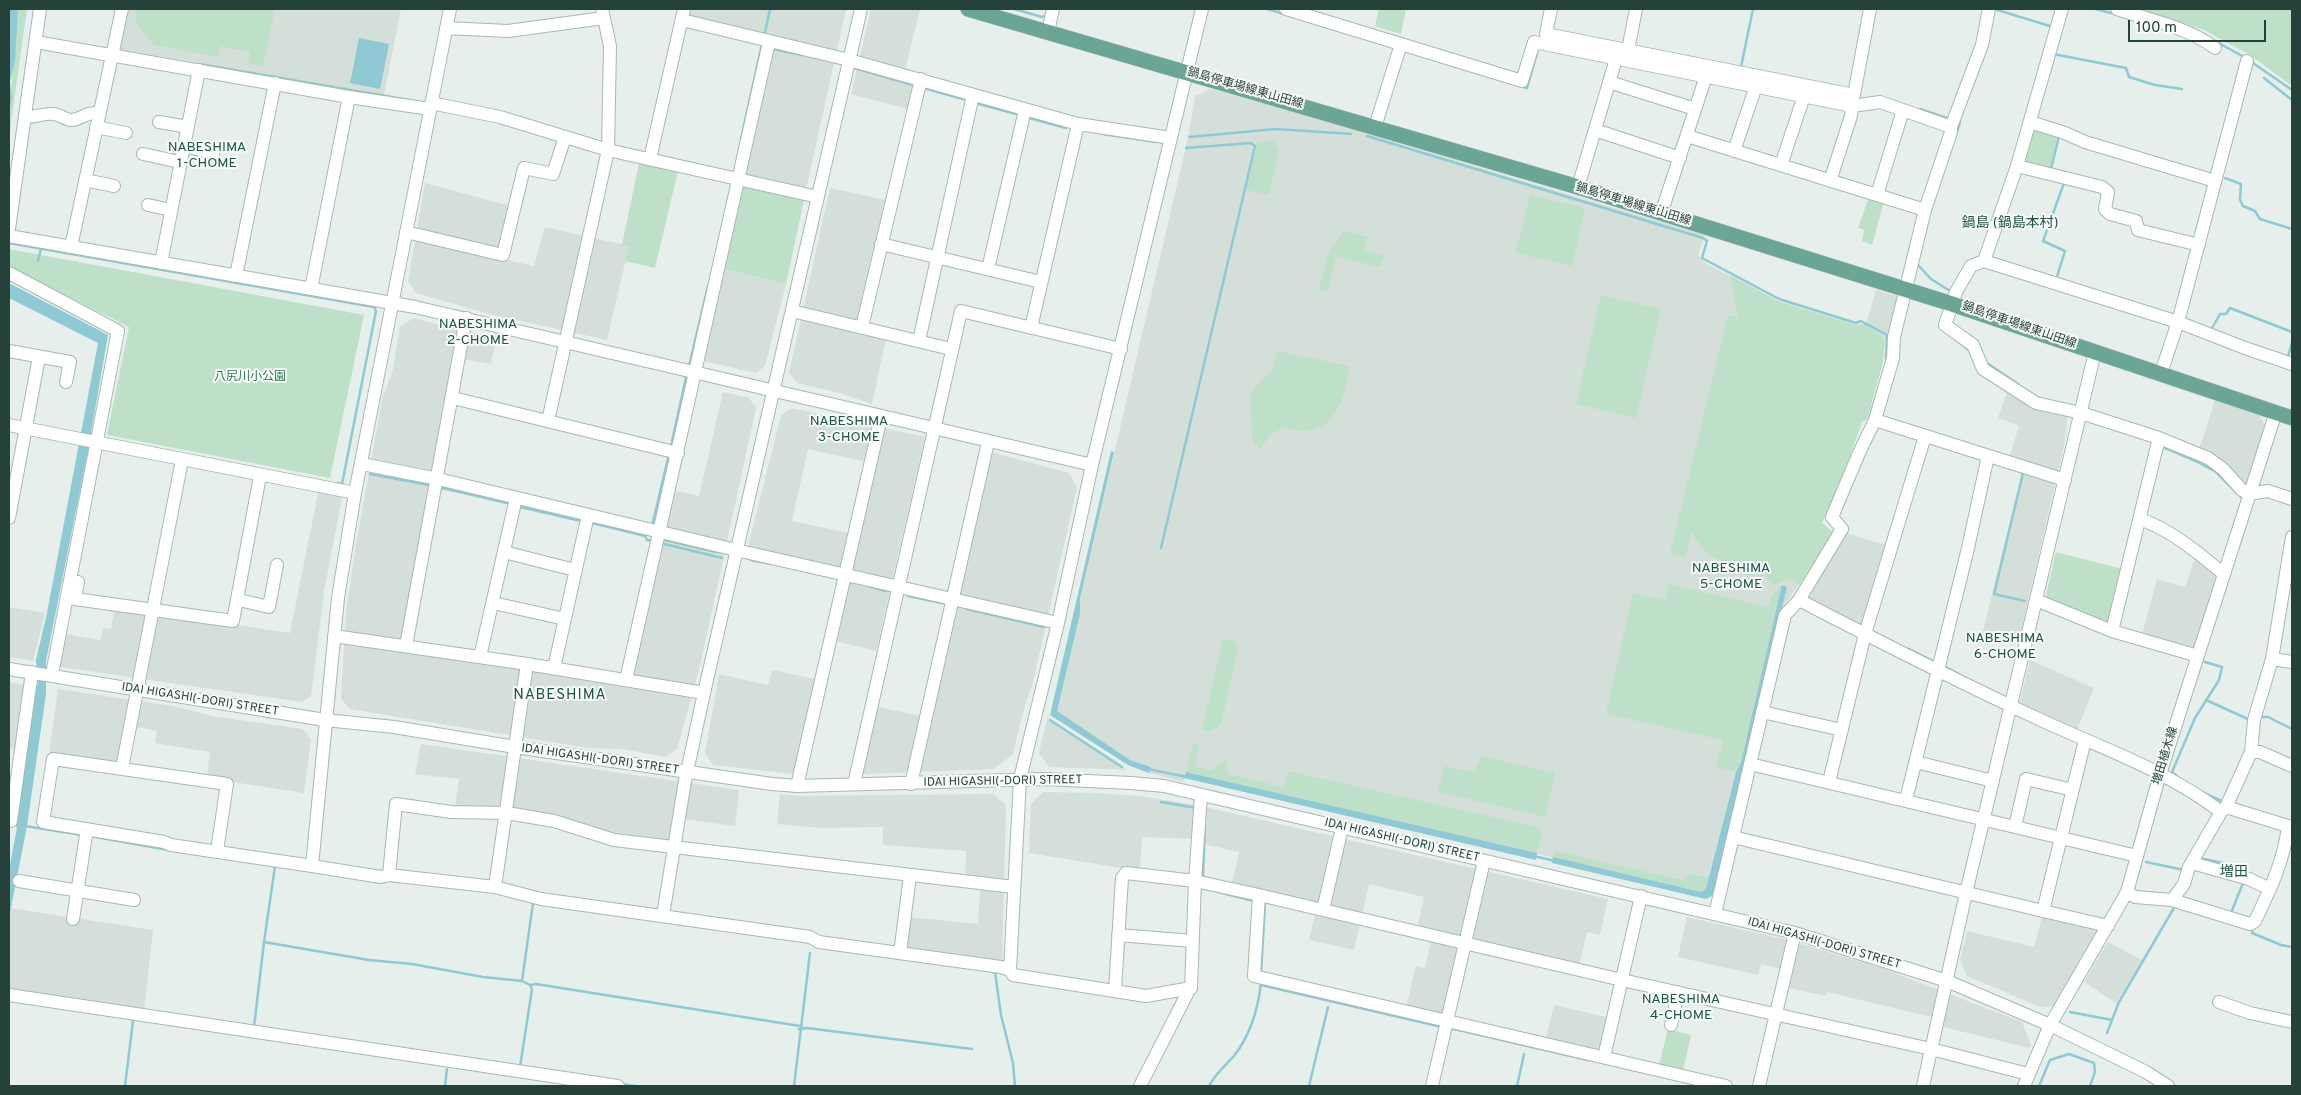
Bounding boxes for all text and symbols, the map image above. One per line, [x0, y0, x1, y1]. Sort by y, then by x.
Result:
scale bar [2131, 10, 2268, 42]
text: 100 m [2136, 19, 2177, 38]
street label: 鍋島停車場線東山田線 [1185, 66, 1305, 112]
district label: NABESHIMA 1-CHOME [162, 140, 252, 172]
street label: 鍋島停車場線東山田線 [1574, 181, 1692, 229]
district label: 鍋島 (鍋島本村) [1962, 216, 2058, 232]
street label: 鍋島停車場線東山田線 [1960, 300, 2078, 352]
district label: NABESHIMA 2-CHOME [433, 317, 523, 350]
park label: 八尻川小公園 [214, 371, 286, 385]
district label: NABESHIMA 3-CHOME [804, 414, 894, 447]
district label: NABESHIMA 5-CHOME [1686, 561, 1776, 594]
district label: NABESHIMA 6-CHOME [1960, 631, 2050, 664]
street label: IDAI HIGASHI(-DORI) STREET [120, 680, 280, 720]
district label: NABESHIMA [512, 687, 608, 705]
street label: 増田植木線 [2150, 725, 2182, 787]
street label: IDAI HIGASHI(-DORI) STREET [520, 742, 680, 778]
street label: IDAI HIGASHI(-DORI) STREET [923, 773, 1083, 791]
street label: IDAI HIGASHI(-DORI) STREET [1323, 816, 1481, 866]
district label: 増田 [2220, 865, 2248, 881]
street label: IDAI HIGASHI(-DORI) STREET [1746, 915, 1902, 973]
district label: NABESHIMA 4-CHOME [1636, 992, 1726, 1024]

